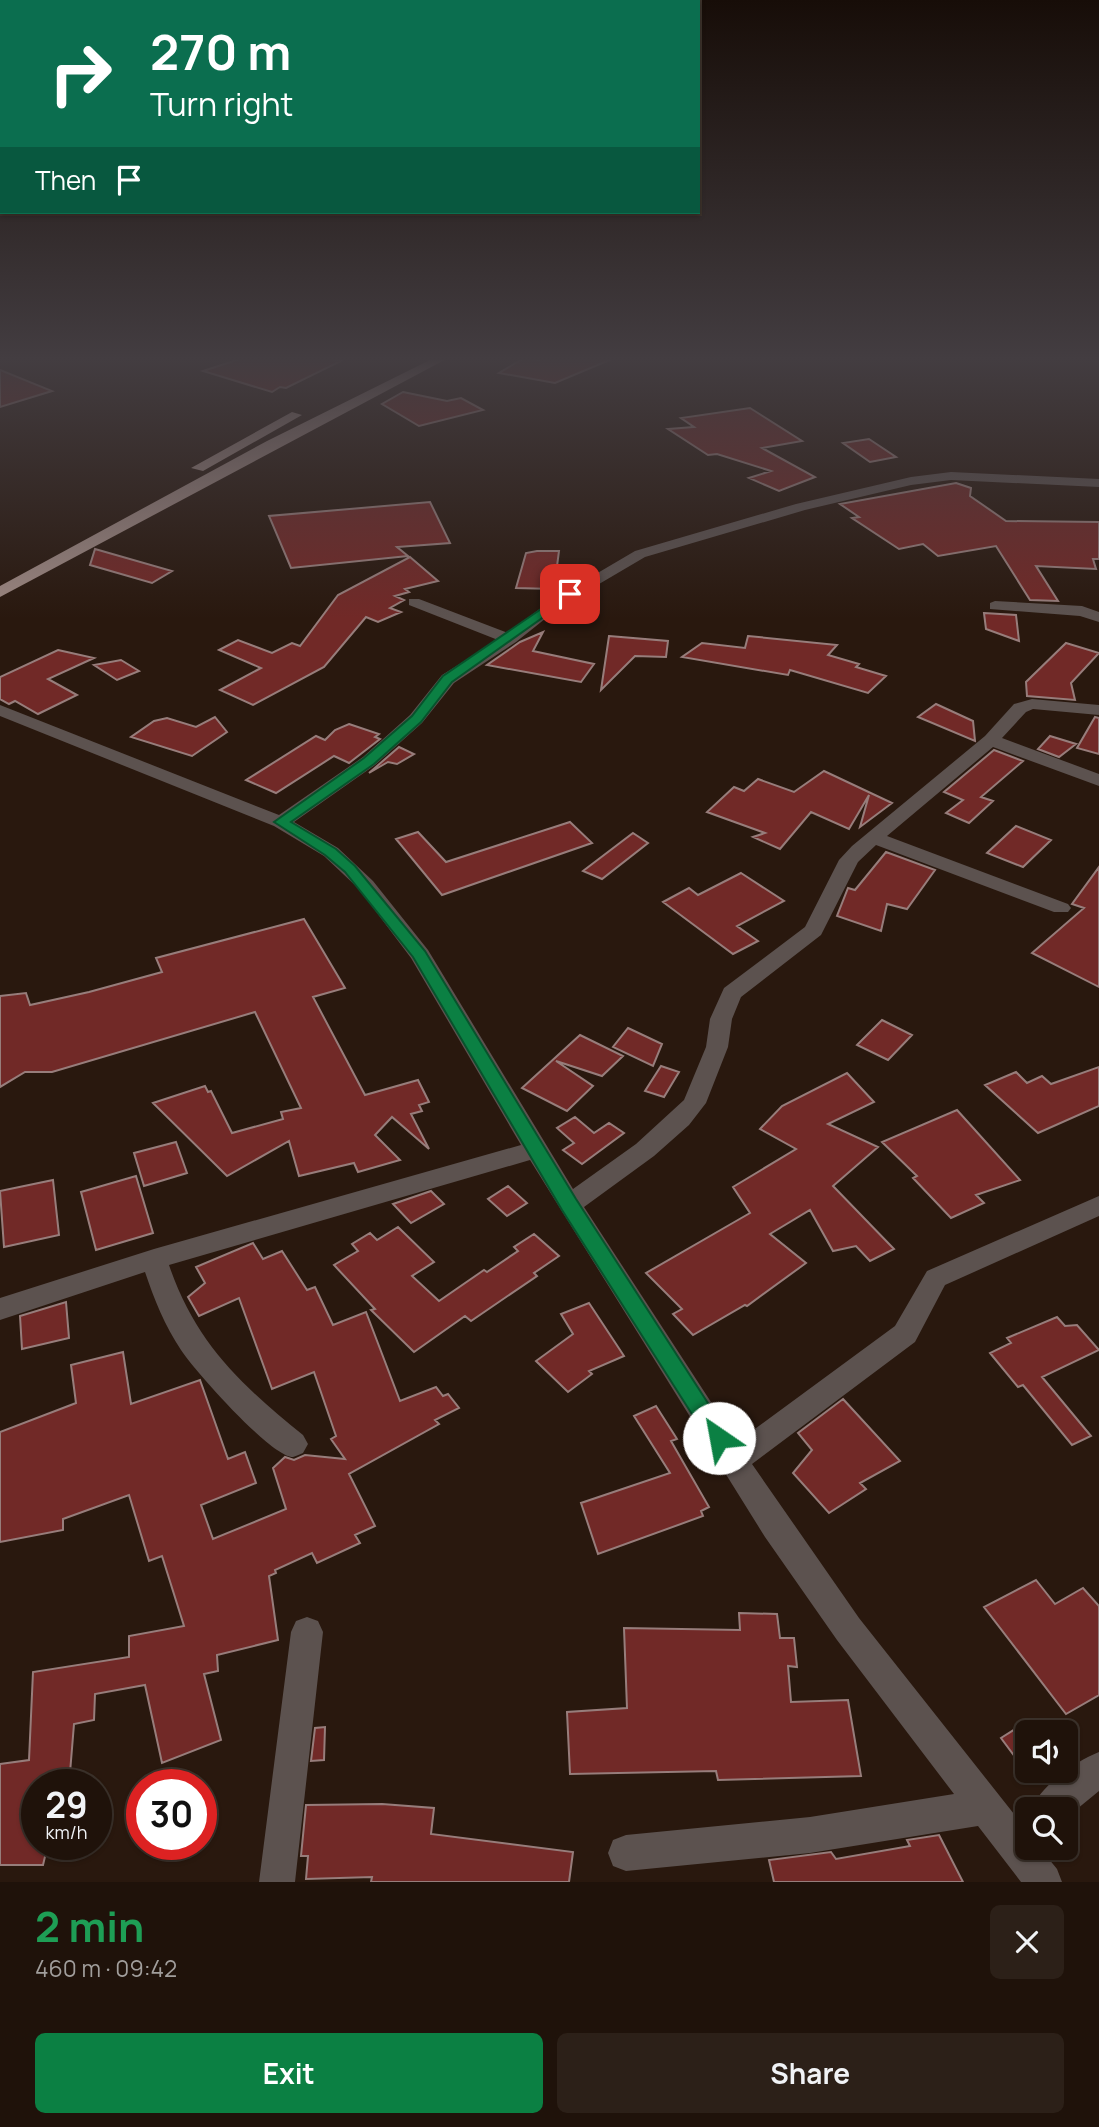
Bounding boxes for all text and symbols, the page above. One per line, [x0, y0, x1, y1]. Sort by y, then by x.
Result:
text: 270 m [150, 18, 291, 85]
icon: right [35, 28, 126, 119]
text: Turn right [150, 82, 293, 126]
icon: arrive [110, 161, 148, 199]
text: Then [35, 162, 96, 198]
pin [540, 564, 600, 624]
icon: arrive [551, 575, 589, 613]
position arrow [682, 1401, 756, 1475]
map controls [1015, 1720, 1078, 1860]
button: sound [1015, 1720, 1078, 1783]
speed limit sign: 30 [126, 1769, 217, 1860]
text: 29 [45, 1781, 88, 1829]
button: search [1015, 1797, 1078, 1860]
text: km/h [46, 1820, 87, 1844]
text: 2 min [35, 1897, 144, 1955]
button: close [990, 1905, 1064, 1979]
text: 460 m · 09:42 [35, 1952, 177, 1984]
button: Exit [35, 2033, 543, 2113]
button: Share [557, 2033, 1064, 2113]

